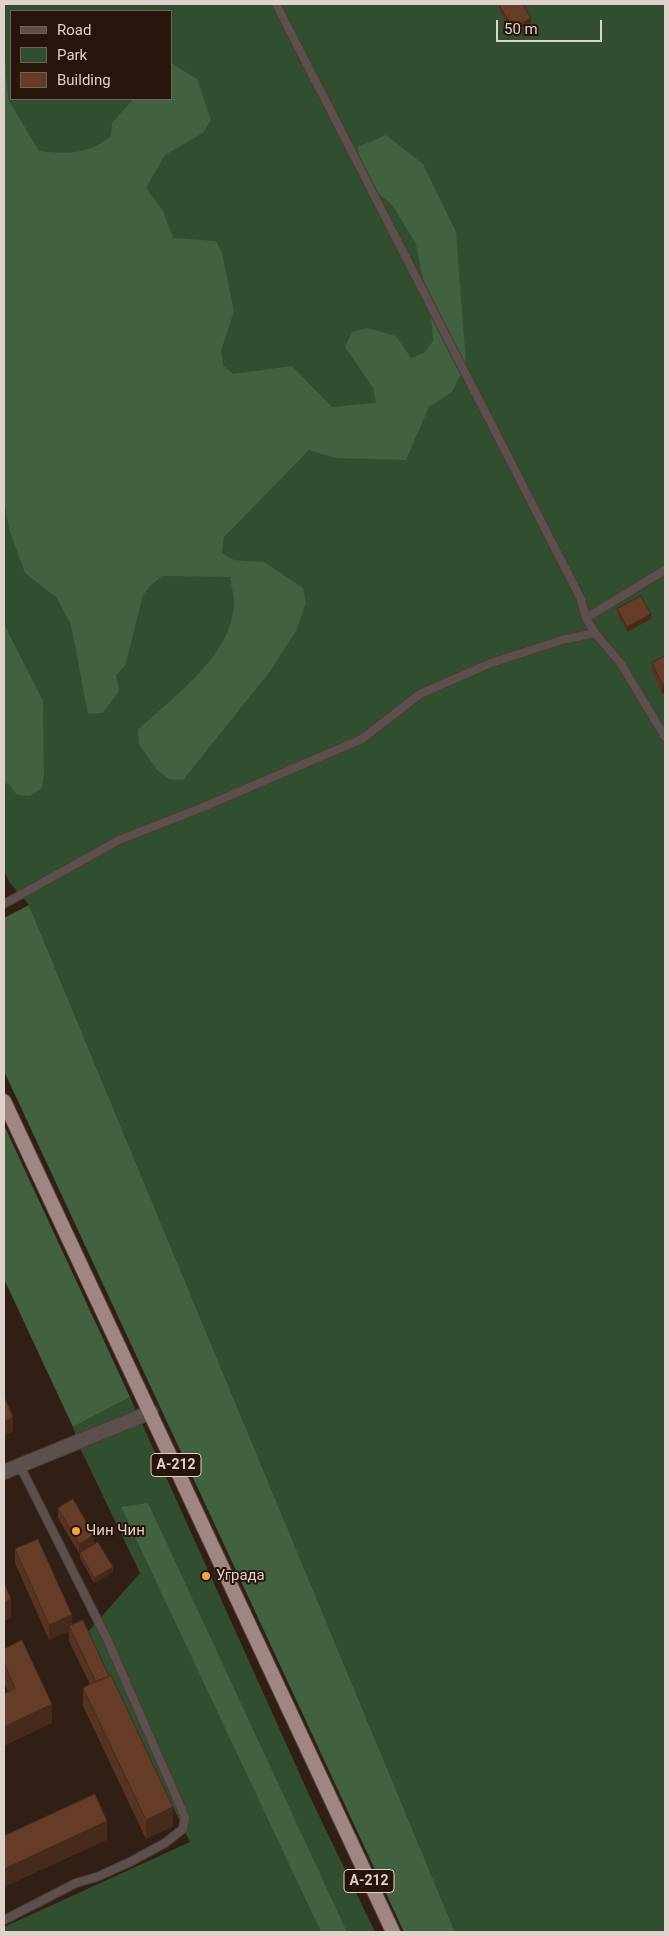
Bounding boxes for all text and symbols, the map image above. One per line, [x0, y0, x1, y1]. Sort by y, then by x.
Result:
legend [10, 10, 172, 100]
scale bar [499, 10, 605, 42]
text: 50 m [504, 20, 538, 38]
text: Road [57, 21, 91, 39]
text: Park [57, 46, 87, 64]
text: Building [57, 71, 111, 89]
road number: А-212 [151, 1454, 201, 1476]
place label: Чин Чин [86, 1522, 145, 1540]
marker: Чин Чин [70, 1525, 82, 1537]
place label: Уграда [216, 1567, 265, 1585]
marker: Уграда [200, 1570, 212, 1582]
road number: А-212 [344, 1870, 394, 1892]

